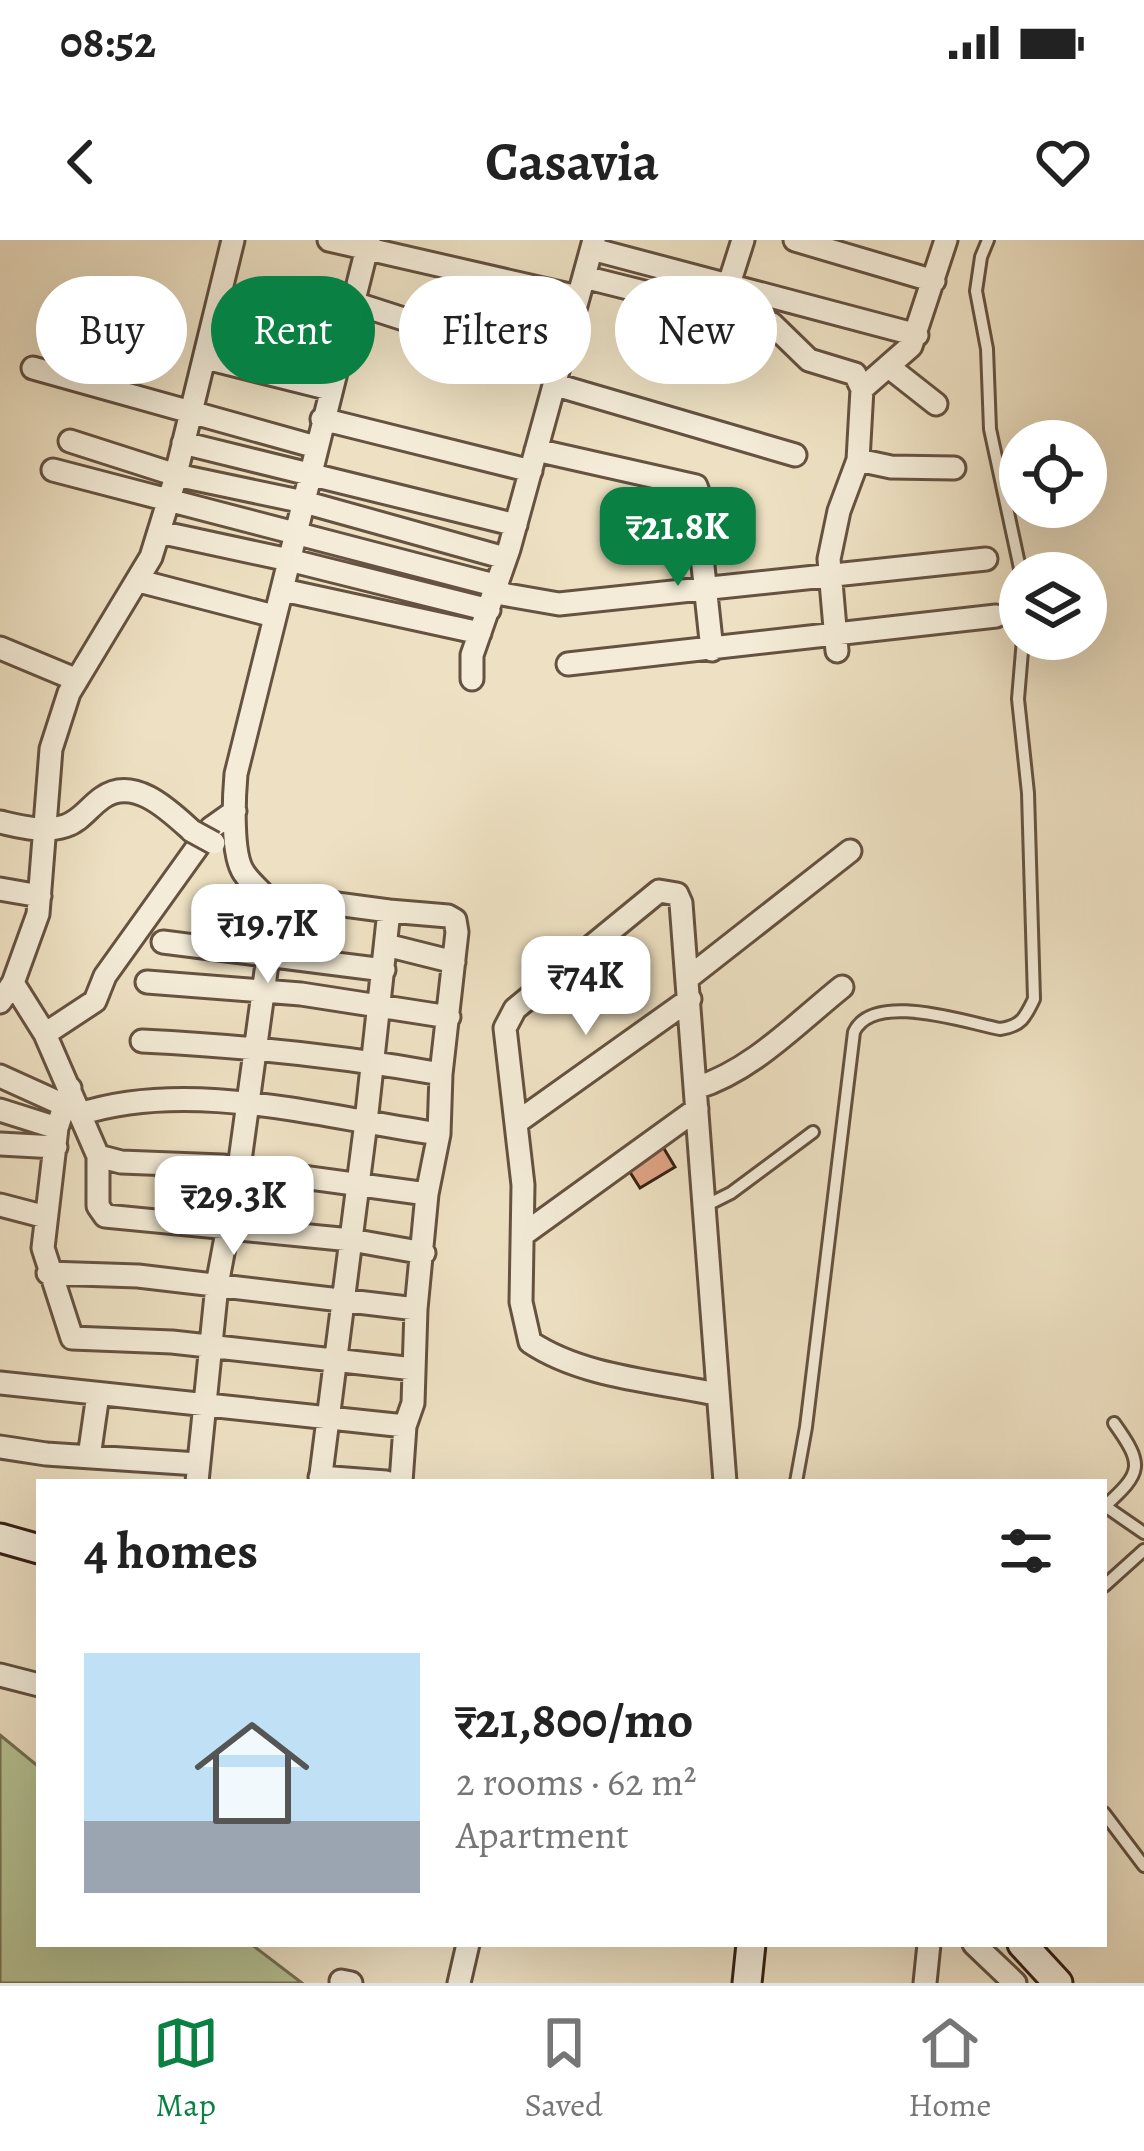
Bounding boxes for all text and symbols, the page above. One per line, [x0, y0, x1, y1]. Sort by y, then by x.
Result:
text: 08:52 [60, 11, 156, 73]
text: Casavia [485, 125, 659, 199]
icon: back [48, 129, 114, 195]
icon: heart [1030, 129, 1096, 195]
chip: Buy [36, 276, 187, 384]
chip: Rent [211, 276, 375, 384]
chip: Filters [399, 276, 591, 384]
chip: New [615, 276, 777, 384]
map controls [999, 420, 1107, 660]
button: locate [999, 420, 1107, 528]
pin: ₹21.8K [580, 487, 776, 589]
text: ₹21.8K [627, 499, 729, 552]
button: layers [999, 552, 1107, 660]
pin: ₹19.7K [170, 884, 366, 986]
text: ₹19.7K [218, 896, 318, 949]
pin: ₹74K [515, 936, 657, 1038]
text: ₹74K [548, 948, 624, 1001]
pin: ₹29.3K [136, 1156, 332, 1258]
text: ₹29.3K [182, 1168, 286, 1221]
text: 4 homes [84, 1516, 258, 1586]
icon: filters [993, 1518, 1059, 1584]
text: ₹21,800/mo [456, 1685, 693, 1755]
icon: home [180, 1701, 324, 1845]
text: 2 rooms · 62 m² [456, 1755, 696, 1808]
text: Apartment [456, 1808, 629, 1861]
tab: Map [153, 2010, 219, 2127]
tab: Saved [524, 2010, 603, 2127]
tab: Home [908, 2010, 991, 2127]

